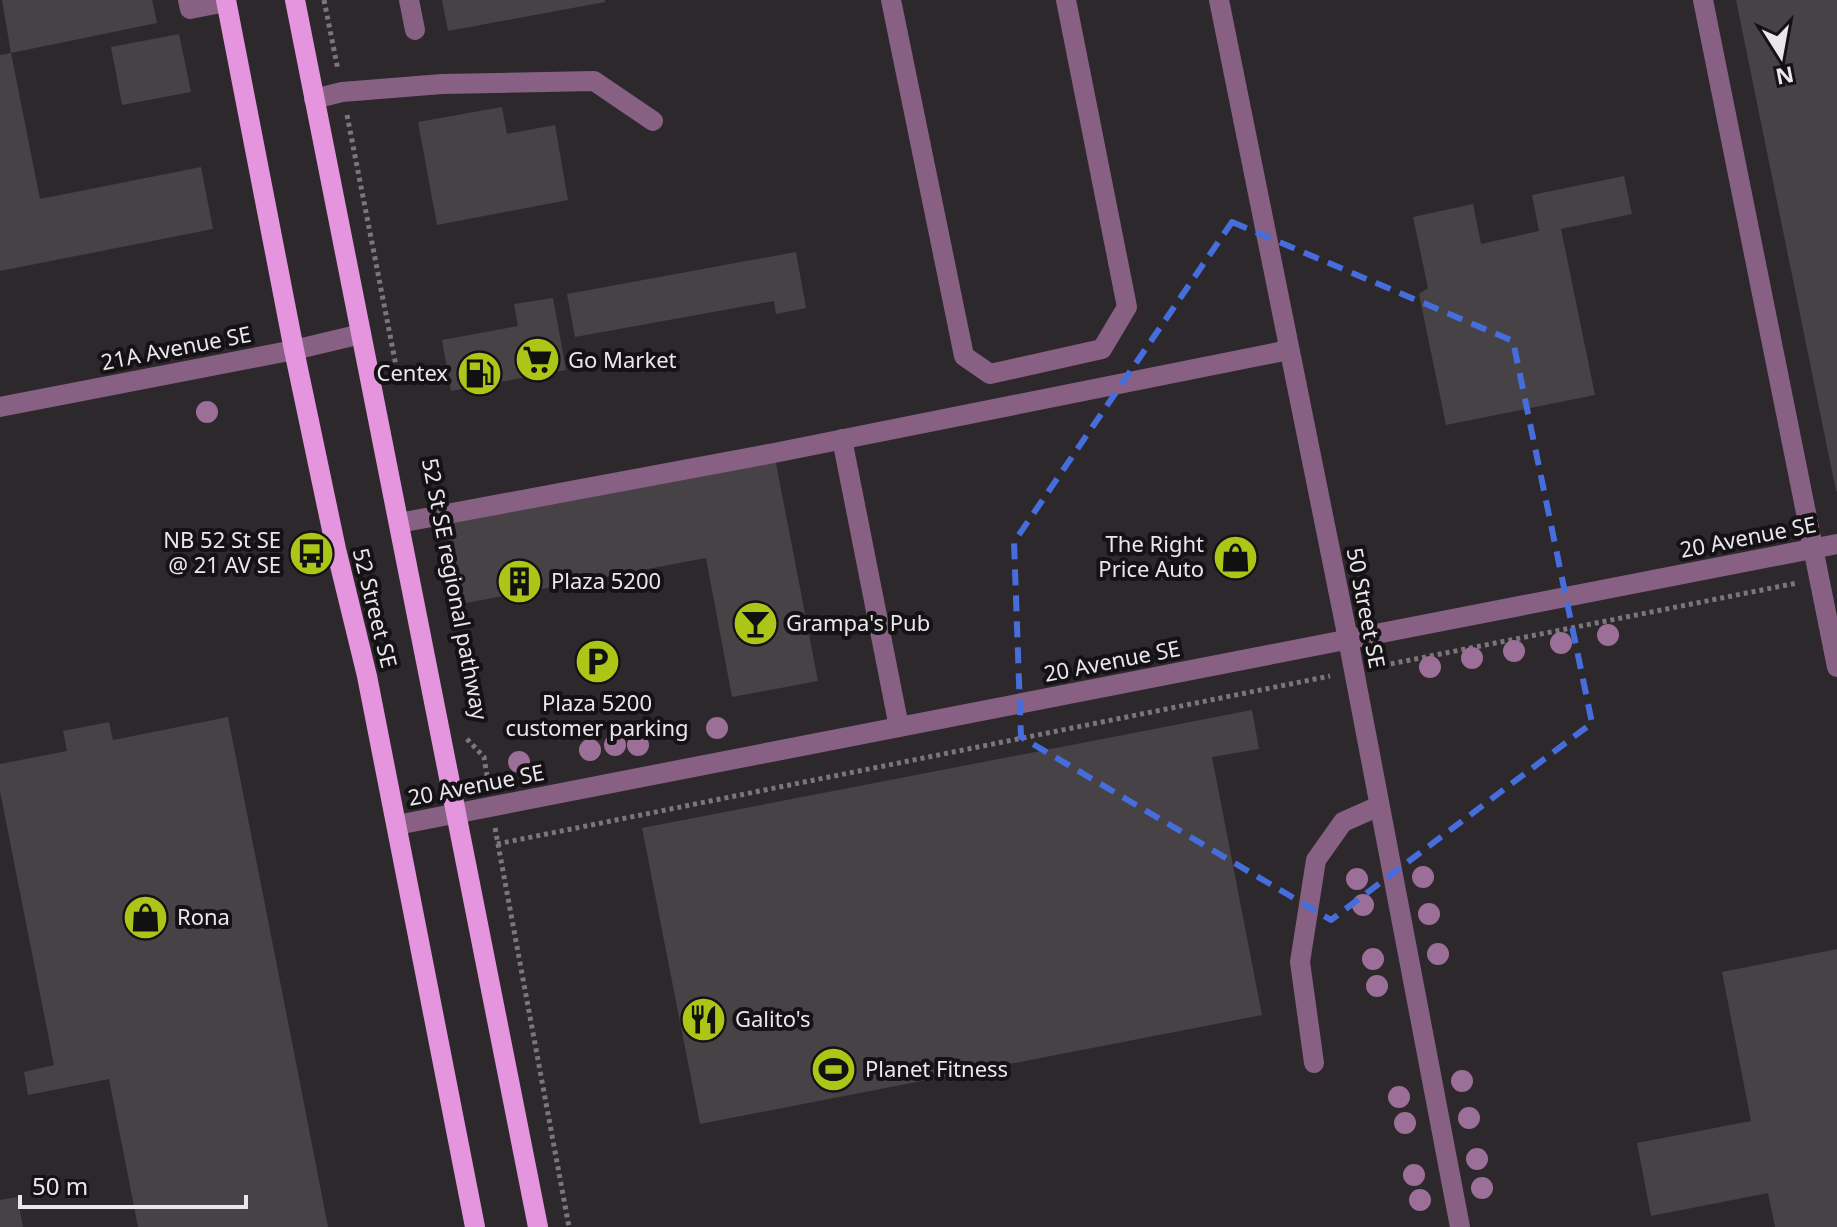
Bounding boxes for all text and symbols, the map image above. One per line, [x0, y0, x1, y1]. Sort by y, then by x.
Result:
north arrow [1741, 16, 1821, 96]
text: N [1773, 60, 1797, 93]
street label: 21A Avenue SE [98, 318, 253, 376]
supermarket icon: Go Market [513, 336, 561, 384]
place label: Go Market [568, 344, 677, 374]
fuel station icon: Centex [455, 349, 503, 397]
place label: Centex [377, 357, 448, 387]
street label: 52 St SE regional pathway [416, 455, 496, 723]
street label: 20 Avenue SE [1677, 508, 1818, 564]
place label: NB 52 St SE @ 21 AV SE [163, 524, 281, 579]
place label: The Right Price Auto [1098, 528, 1204, 583]
bus stop icon: NB 52 St SE @ 21 AV SE [288, 529, 336, 577]
shop icon: The Right Price Auto [1211, 533, 1259, 581]
street label: 52 Street SE [347, 545, 405, 671]
street label: 50 Street SE [1341, 545, 1393, 671]
building icon: Plaza 5200 [496, 557, 544, 605]
place label: Plaza 5200 [551, 565, 661, 595]
bar icon: Grampa's Pub [731, 599, 779, 647]
place label: Grampa's Pub [786, 607, 930, 637]
street label: 20 Avenue SE [1041, 632, 1182, 688]
parking icon: Plaza 5200 customer parking [573, 638, 621, 686]
place label: Plaza 5200 customer parking [505, 687, 689, 742]
street label: 20 Avenue SE [405, 756, 546, 812]
shop icon: Rona [122, 893, 170, 941]
place label: Rona [177, 901, 230, 931]
restaurant icon: Galito's [680, 995, 728, 1043]
place label: Galito's [735, 1003, 811, 1033]
sports icon: Planet Fitness [810, 1045, 858, 1093]
place label: Planet Fitness [865, 1053, 1008, 1083]
scale bar [20, 1159, 246, 1209]
text: 50 m [32, 1169, 88, 1202]

